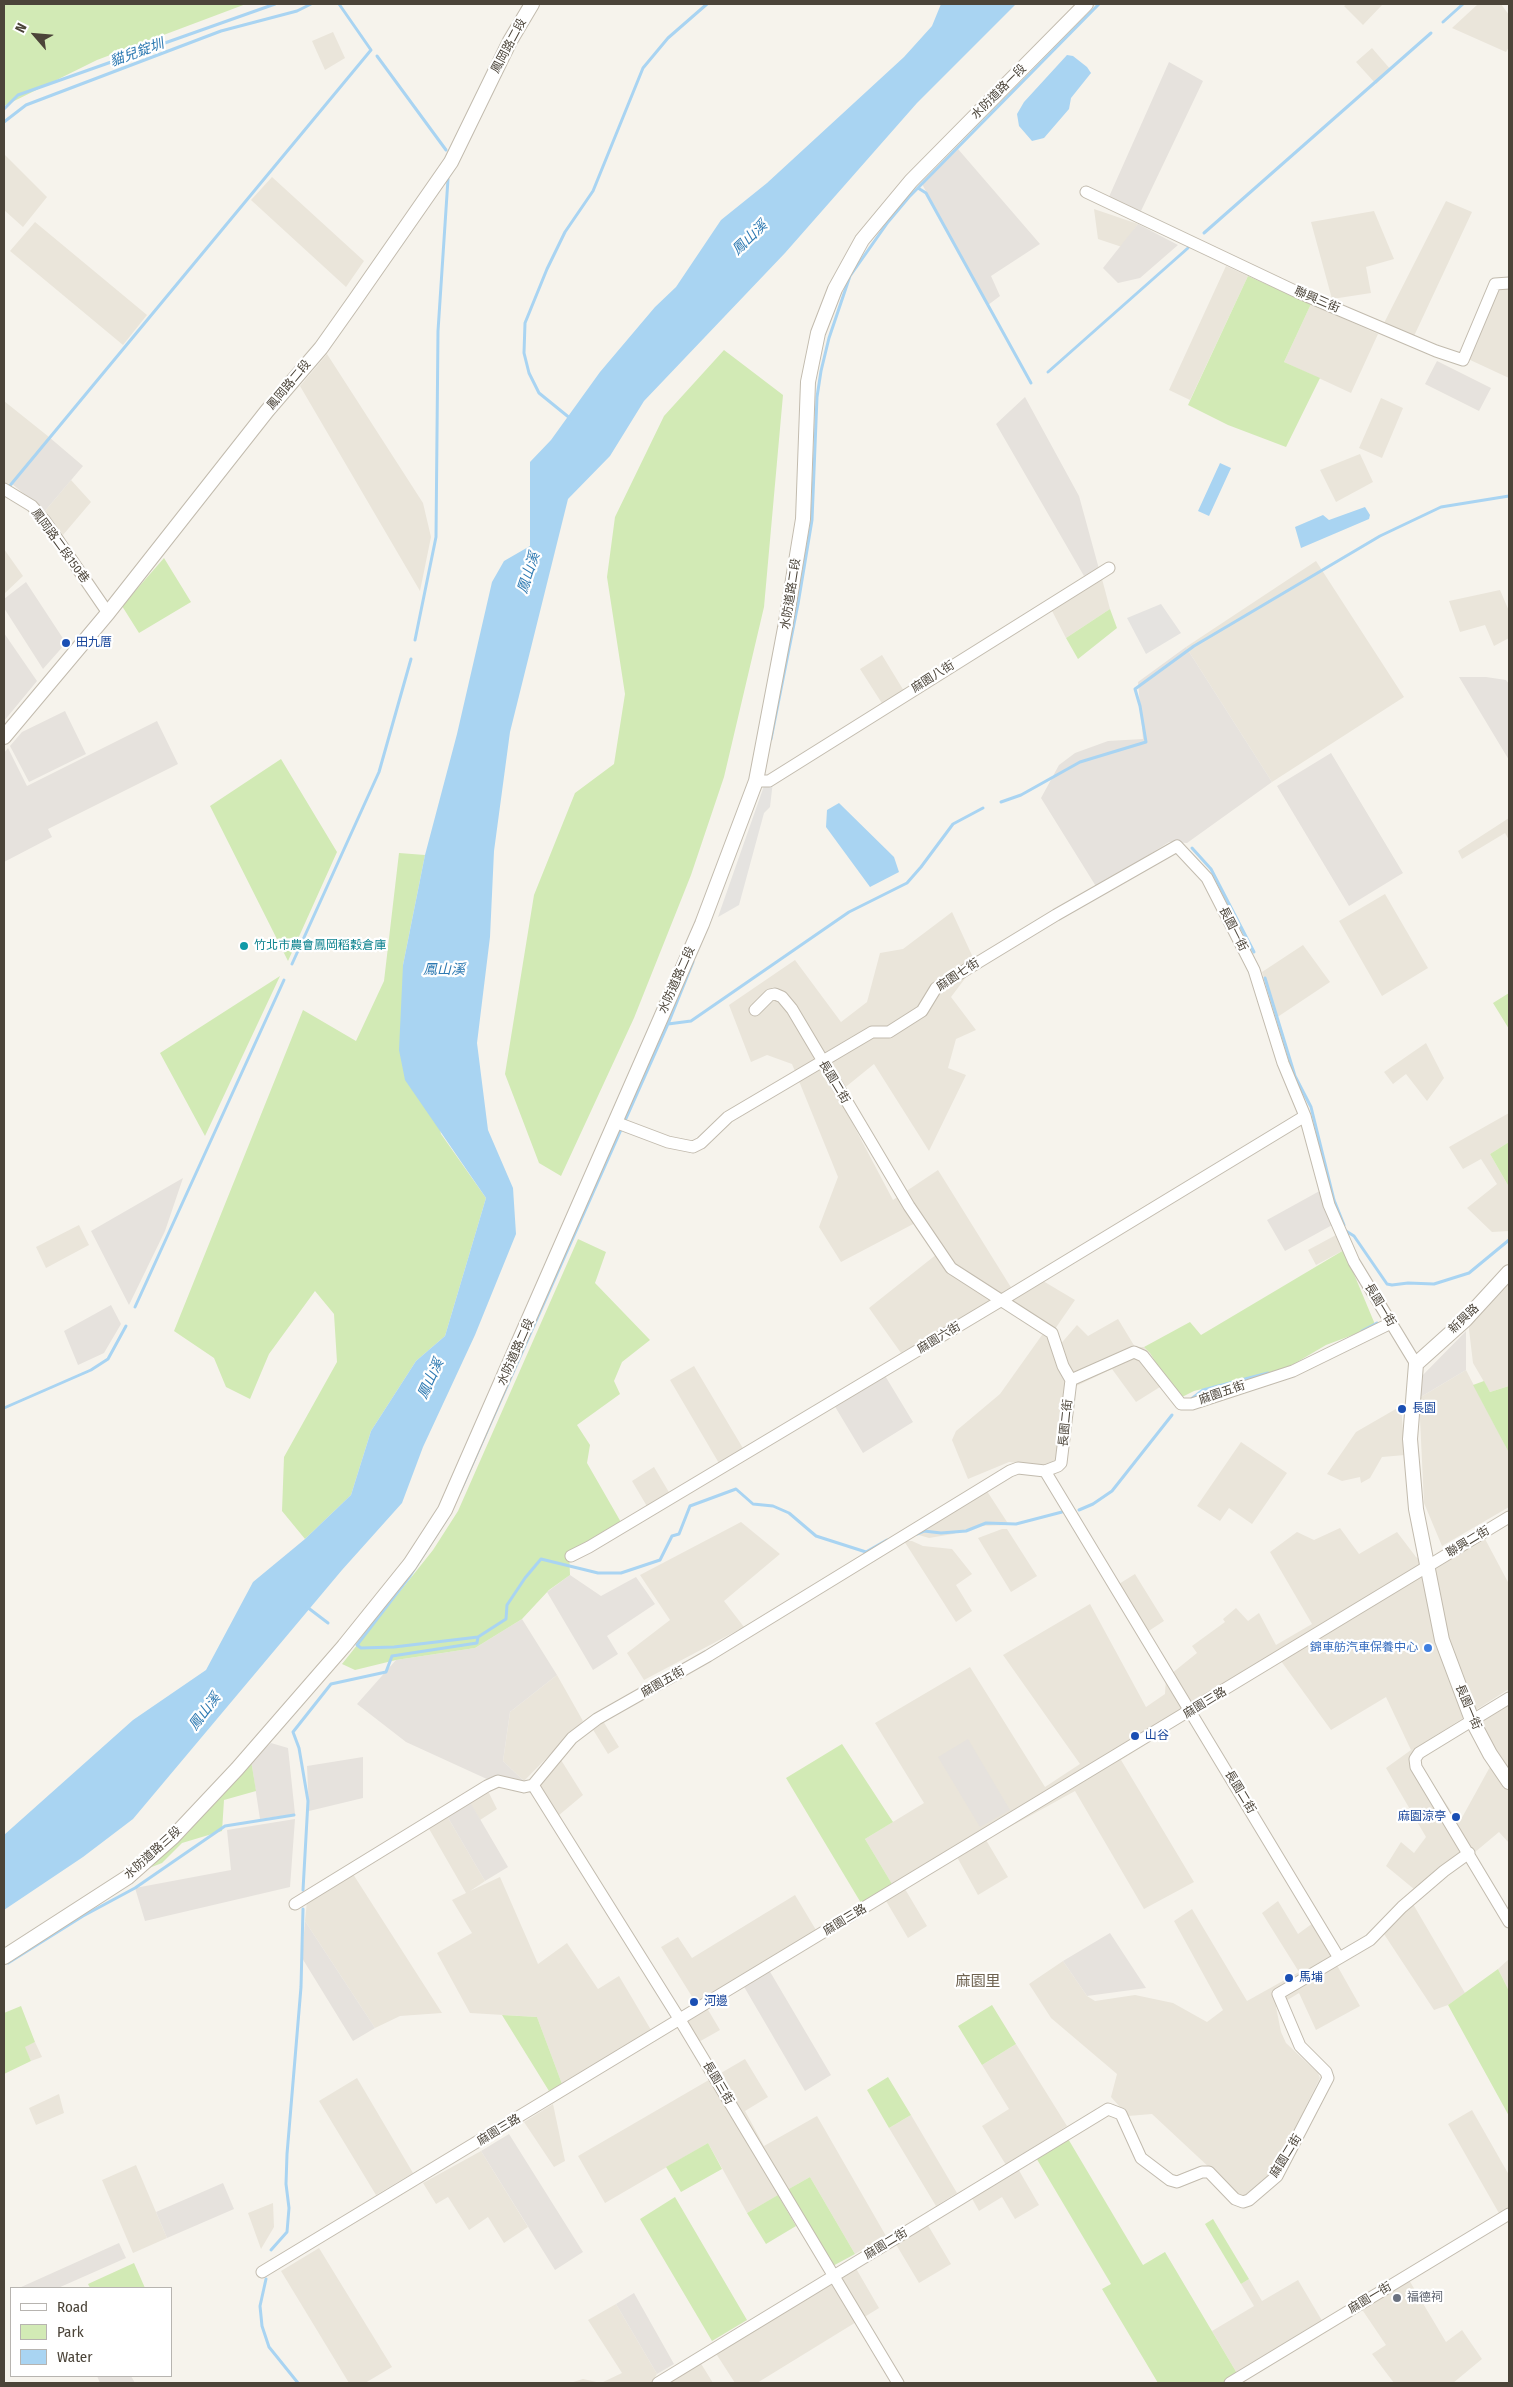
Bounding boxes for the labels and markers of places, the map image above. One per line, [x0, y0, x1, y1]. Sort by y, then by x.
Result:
place label: 田九厝 [76, 636, 112, 650]
marker: 田九厝 [60, 637, 72, 649]
place label: 竹北市農會鳳岡稻穀倉庫 [254, 939, 386, 953]
marker: 竹北市農會鳳岡稻穀倉庫 [238, 940, 250, 952]
place label: 長園 [1412, 1402, 1436, 1416]
marker: 長園 [1396, 1403, 1408, 1415]
place label: 錦車舫汽車保養中心 [1310, 1641, 1418, 1655]
marker: 錦車舫汽車保養中心 [1422, 1642, 1434, 1654]
place label: 山谷 [1145, 1729, 1169, 1743]
marker: 山谷 [1129, 1730, 1141, 1742]
place label: 麻園涼亭 [1398, 1810, 1446, 1824]
marker: 麻園涼亭 [1450, 1811, 1462, 1823]
place label: 馬埔 [1299, 1971, 1323, 1985]
marker: 馬埔 [1283, 1972, 1295, 1984]
place label: 河邊 [704, 1995, 728, 2009]
marker: 河邊 [688, 1996, 700, 2008]
place label: 福德祠 [1407, 2291, 1443, 2305]
marker: 福德祠 [1391, 2292, 1403, 2304]

